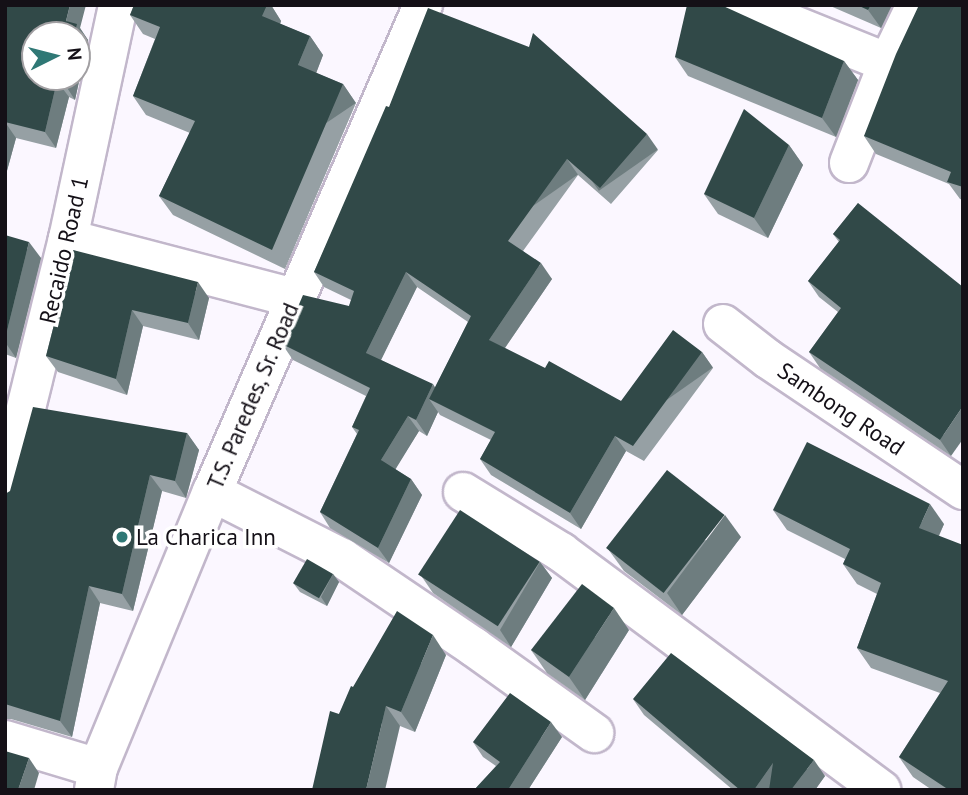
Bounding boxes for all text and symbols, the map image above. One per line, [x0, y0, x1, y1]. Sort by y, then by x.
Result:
north arrow [21, 21, 91, 91]
text: N [62, 47, 87, 61]
street label: Recaido Road 1 [34, 174, 94, 326]
street label: T.S. Paredes, Sr. Road [200, 296, 306, 496]
street label: Sambong Road [772, 357, 910, 461]
place label: La Charica Inn [136, 523, 276, 551]
marker: La Charica Inn [114, 529, 130, 545]

